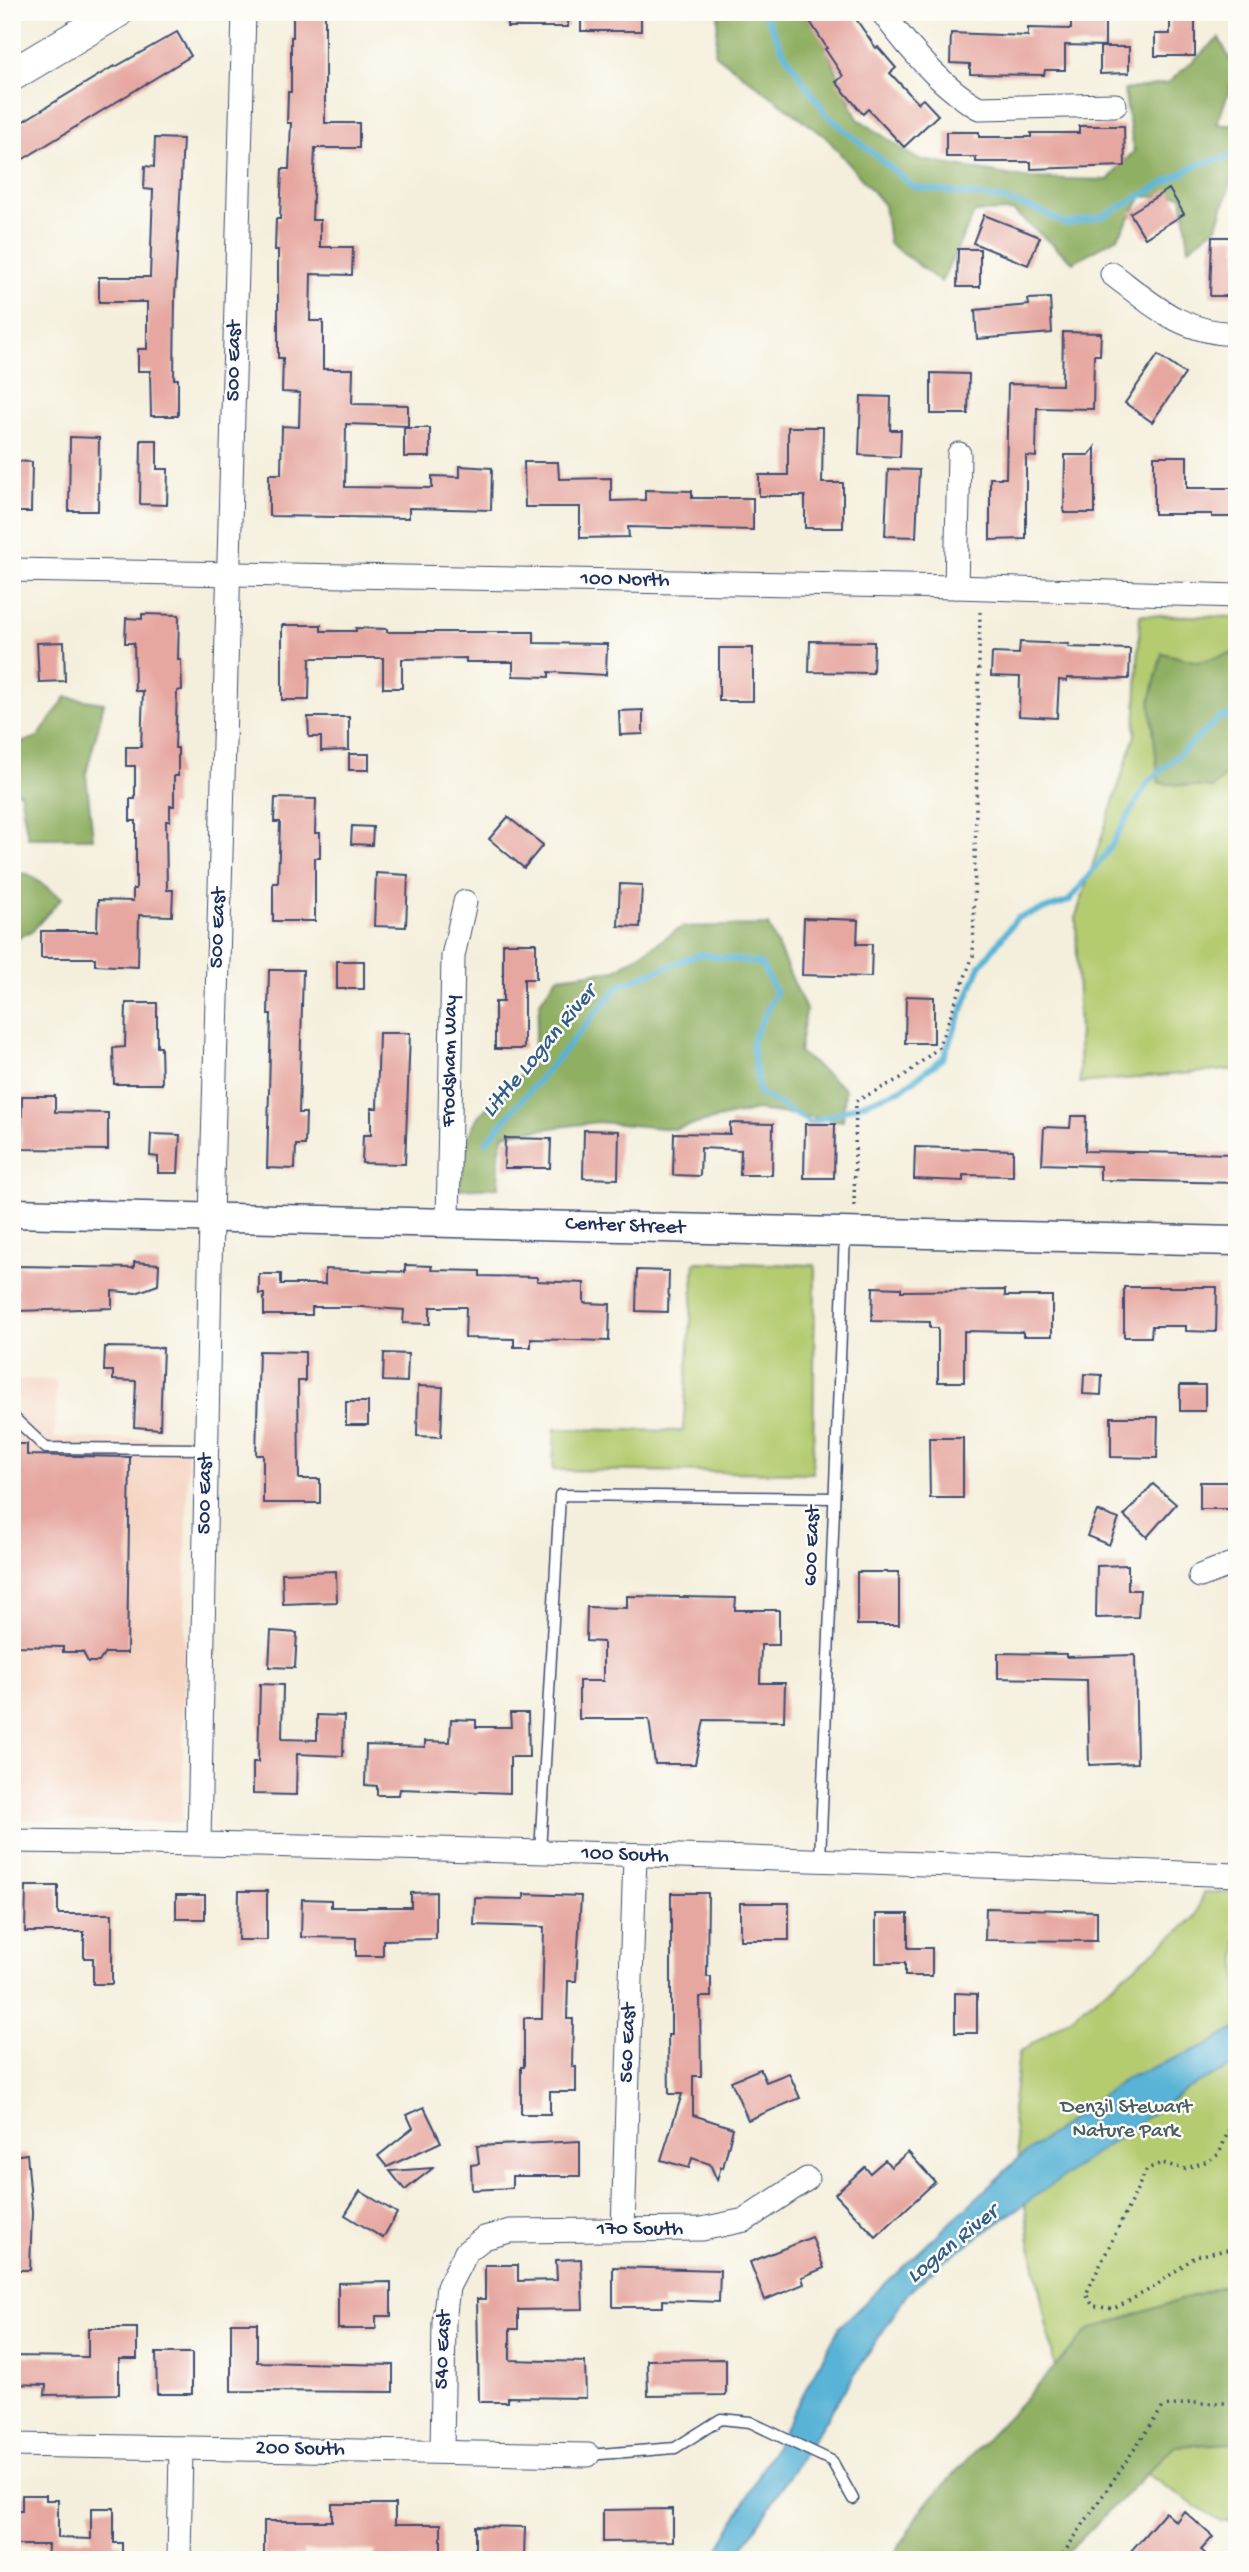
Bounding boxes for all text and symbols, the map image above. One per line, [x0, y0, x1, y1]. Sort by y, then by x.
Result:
street label: 500 East [222, 318, 248, 402]
street label: 100 North [579, 568, 670, 594]
street label: 500 East [205, 885, 233, 969]
water label: Little Logan River [477, 977, 606, 1124]
street label: Frodsham Way [437, 995, 465, 1128]
street label: Center Street [565, 1212, 688, 1242]
street label: 500 East [193, 1451, 219, 1535]
street label: 600 East [799, 1503, 827, 1587]
street label: 100 South [580, 1842, 669, 1870]
street label: 560 East [615, 2000, 643, 2083]
park label: Denzil Stewart Nature Park [1058, 2096, 1194, 2145]
water label: Logan River [902, 2197, 1008, 2290]
street label: 170 South [596, 2218, 683, 2243]
street label: 540 East [430, 2308, 458, 2390]
street label: 200 South [255, 2437, 345, 2463]

